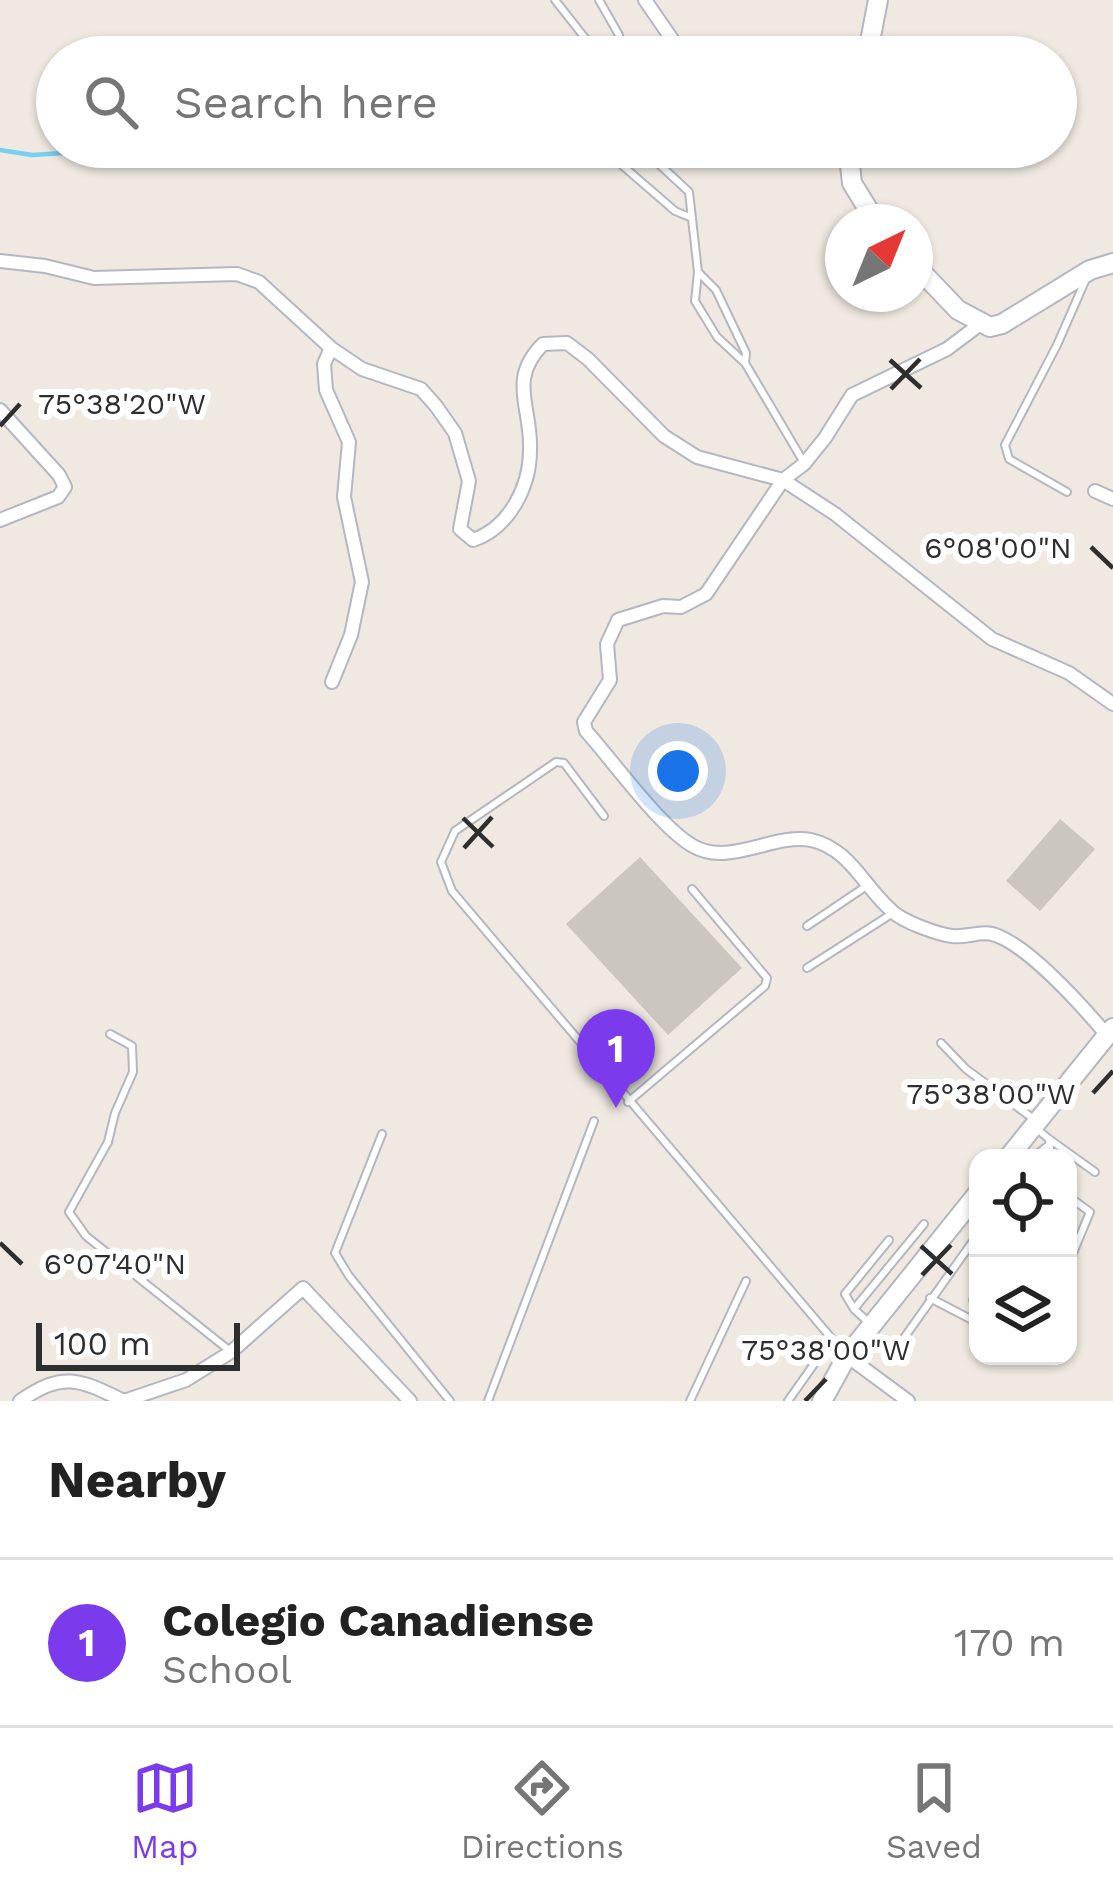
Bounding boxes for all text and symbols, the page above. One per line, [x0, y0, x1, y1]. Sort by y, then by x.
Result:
search box [36, 36, 1077, 168]
icon: search [78, 69, 144, 135]
text: Search here [174, 76, 438, 129]
north arrow [825, 204, 933, 312]
text: 75°38'20"W [38, 386, 206, 421]
text: 6°08'00"N [924, 530, 1072, 565]
your location [648, 741, 708, 801]
pin: 1 [577, 1009, 655, 1108]
text: 75°38'00"W [906, 1076, 1076, 1111]
map controls [969, 1149, 1077, 1365]
button: locate [969, 1149, 1077, 1257]
text: 6°07'40"N [44, 1246, 186, 1281]
button: layers [969, 1257, 1077, 1365]
scale bar [36, 1317, 240, 1370]
text: 100 m [54, 1324, 151, 1363]
text: 75°38'00"W [741, 1332, 911, 1367]
text: Nearby [48, 1450, 226, 1509]
text: Colegio Canadiense [162, 1594, 594, 1647]
text: 1 [79, 1620, 95, 1665]
text: 170 m [954, 1620, 1065, 1665]
text: School [162, 1647, 292, 1692]
tab: Map [131, 1755, 198, 1866]
tab: Directions [461, 1755, 624, 1866]
tab: Saved [886, 1755, 982, 1866]

